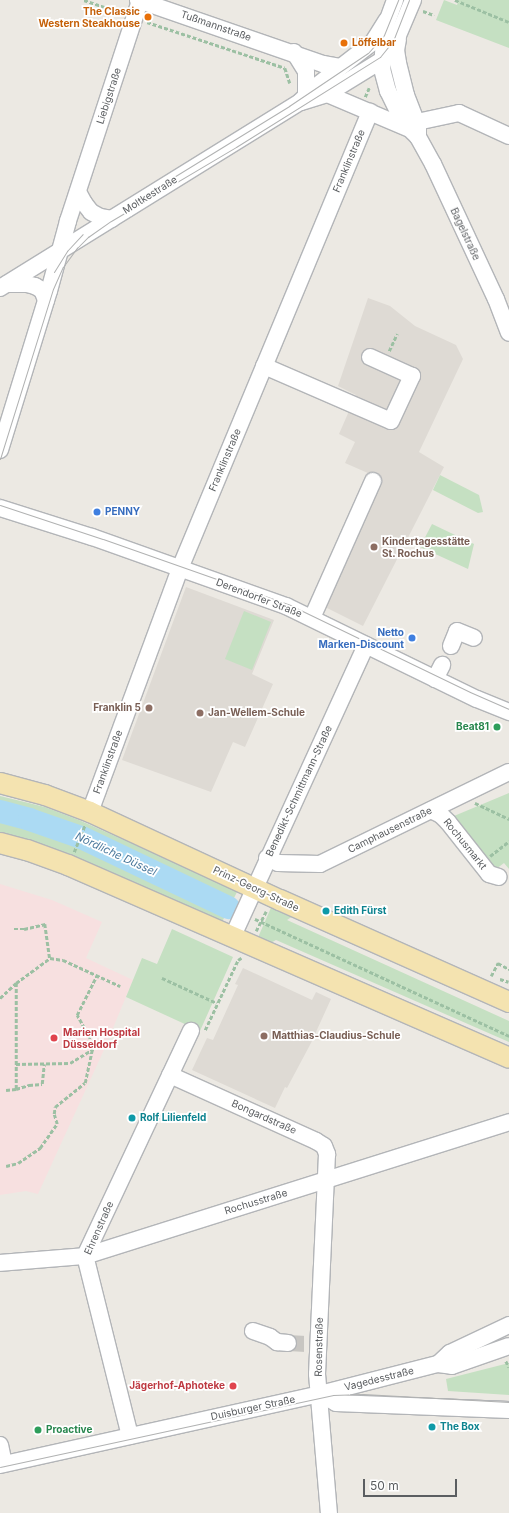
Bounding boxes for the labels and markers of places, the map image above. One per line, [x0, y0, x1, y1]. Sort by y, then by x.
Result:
place label: The Classic Western Steakhouse [38, 5, 140, 28]
marker: The Classic Western Steakhouse [143, 12, 153, 22]
place label: Löffelbar [352, 37, 396, 49]
marker: Löffelbar [339, 38, 349, 48]
place label: PENNY [105, 506, 140, 518]
marker: PENNY [92, 507, 102, 517]
place label: Kindertagesstätte St. Rochus [382, 535, 470, 558]
marker: Kindertagesstätte St. Rochus [369, 542, 379, 552]
place label: Netto Marken-Discount [319, 626, 404, 650]
marker: Netto Marken-Discount [407, 633, 417, 643]
place label: Franklin 5 [93, 702, 141, 714]
marker: Franklin 5 [144, 703, 154, 713]
place label: Jan-Wellem-Schule [208, 707, 305, 719]
marker: Jan-Wellem-Schule [195, 708, 205, 718]
place label: Beat81 [456, 721, 489, 733]
marker: Beat81 [492, 722, 502, 732]
place label: Edith Fürst [334, 905, 386, 917]
marker: Edith Fürst [321, 906, 331, 916]
place label: Marien Hospital Düsseldorf [63, 1026, 140, 1050]
place label: Matthias-Claudius-Schule [272, 1030, 400, 1042]
marker: Matthias-Claudius-Schule [259, 1031, 269, 1041]
marker: Marien Hospital Düsseldorf [48, 1032, 60, 1044]
place label: Rolf Lilienfeld [140, 1112, 206, 1124]
marker: Rolf Lilienfeld [127, 1113, 137, 1123]
place label: Jägerhof-Aphoteke [129, 1380, 225, 1392]
marker: Jägerhof-Aphoteke [228, 1381, 238, 1391]
place label: The Box [440, 1421, 480, 1433]
marker: The Box [427, 1422, 437, 1432]
place label: Proactive [46, 1424, 92, 1436]
marker: Proactive [33, 1425, 43, 1435]

